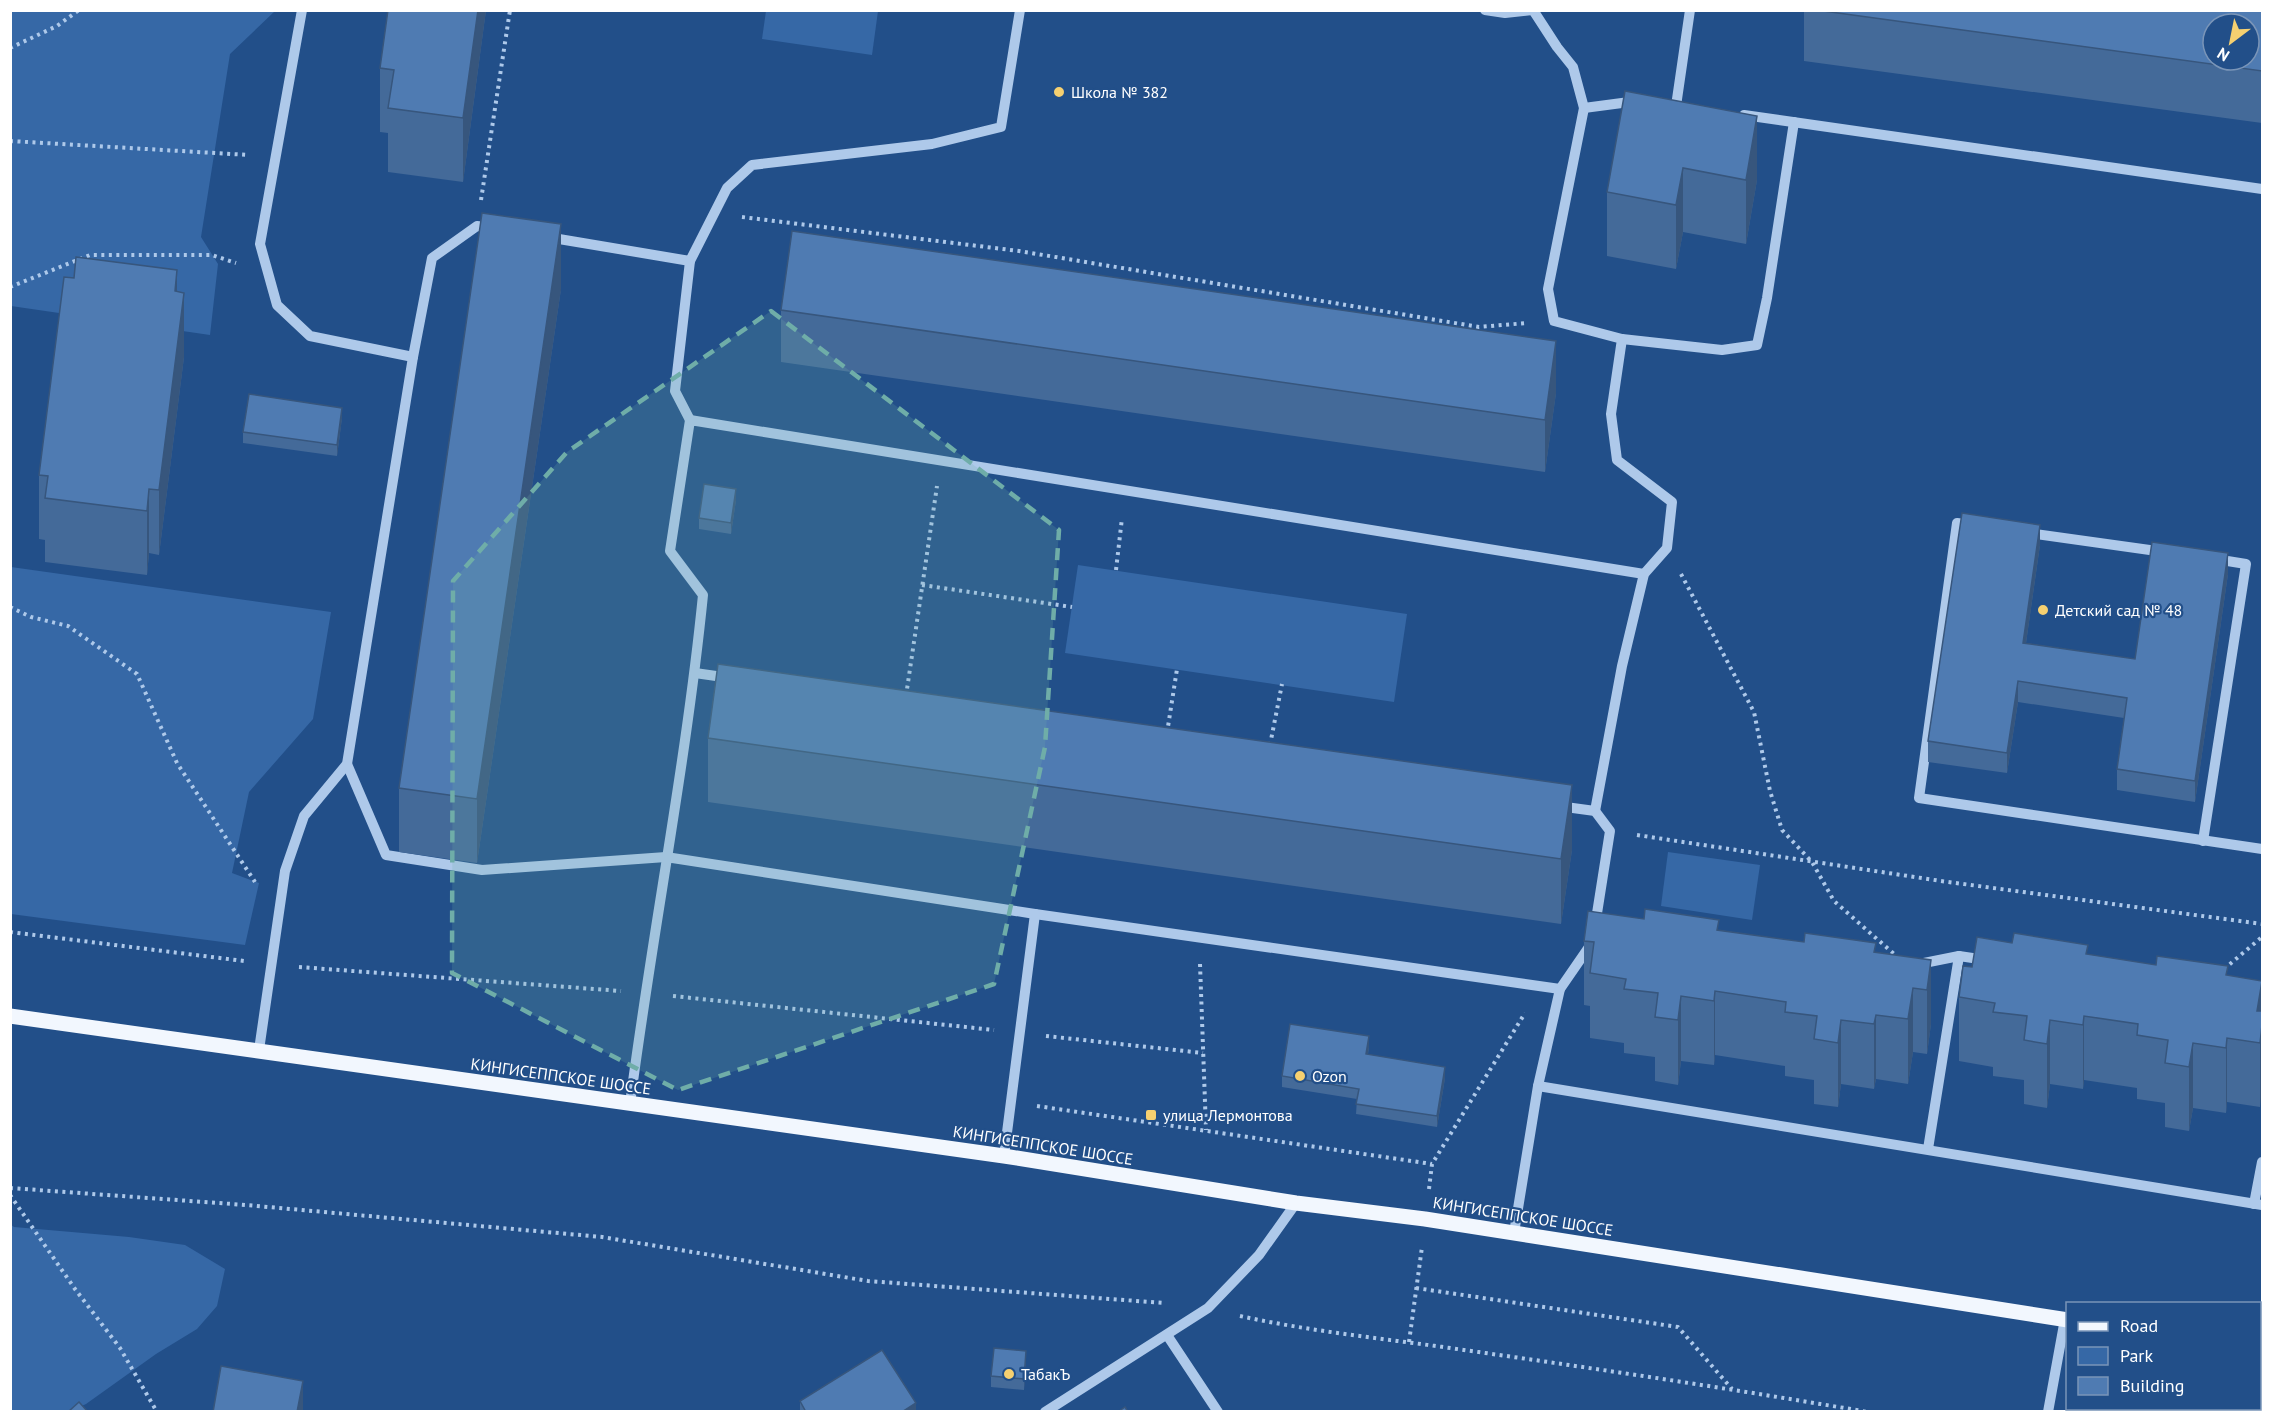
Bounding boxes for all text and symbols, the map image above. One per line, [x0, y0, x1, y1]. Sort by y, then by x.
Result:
north arrow [2201, 12, 2261, 72]
text: N [2213, 43, 2233, 66]
place label: Школа № 382 [1071, 82, 1168, 102]
marker: Школа № 382 [1052, 85, 1066, 99]
place label: Детский сад № 48 [2055, 600, 2182, 620]
marker: Детский сад № 48 [2036, 603, 2050, 617]
street label: КИНГИСЕППСКОЕ ШОССЕ [470, 1053, 652, 1099]
place label: Ozon [1312, 1066, 1347, 1086]
marker: Ozon [1293, 1069, 1307, 1083]
place label: улица Лермонтова [1163, 1105, 1293, 1125]
marker: улица Лермонтова [1144, 1108, 1158, 1122]
street label: КИНГИСЕППСКОЕ ШОССЕ [952, 1121, 1134, 1169]
street label: КИНГИСЕППСКОЕ ШОССЕ [1432, 1192, 1614, 1240]
legend [2066, 1302, 2261, 1410]
text: Road [2120, 1314, 2158, 1337]
text: Park [2120, 1344, 2153, 1367]
place label: ТабакЪ [1021, 1364, 1070, 1384]
marker: ТабакЪ [1002, 1367, 1016, 1381]
text: Building [2120, 1374, 2184, 1397]

